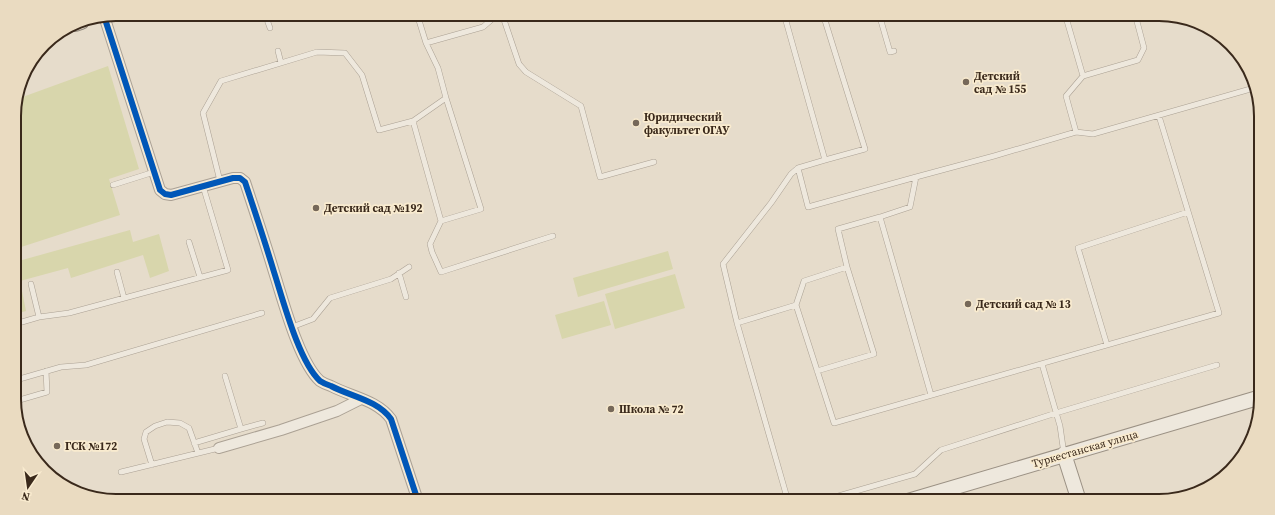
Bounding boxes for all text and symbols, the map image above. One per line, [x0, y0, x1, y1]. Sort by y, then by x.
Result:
place label: Детский сад № 155 [974, 69, 1026, 97]
marker: Детский сад № 155 [961, 77, 971, 87]
place label: Юридический факультет ОГАУ [644, 110, 730, 138]
marker: Юридический факультет ОГАУ [631, 118, 641, 128]
place label: Детский сад №192 [324, 201, 422, 216]
marker: Детский сад №192 [311, 203, 321, 213]
place label: Детский сад № 13 [976, 297, 1071, 312]
marker: Детский сад № 13 [963, 299, 973, 309]
place label: Школа № 72 [619, 402, 683, 417]
marker: Школа № 72 [606, 404, 616, 414]
street label: Туркестанская улица [1030, 427, 1140, 471]
place label: ГСК №172 [65, 439, 117, 454]
marker: ГСК №172 [52, 441, 62, 451]
north arrow [8, 467, 48, 507]
text: N [20, 488, 31, 504]

